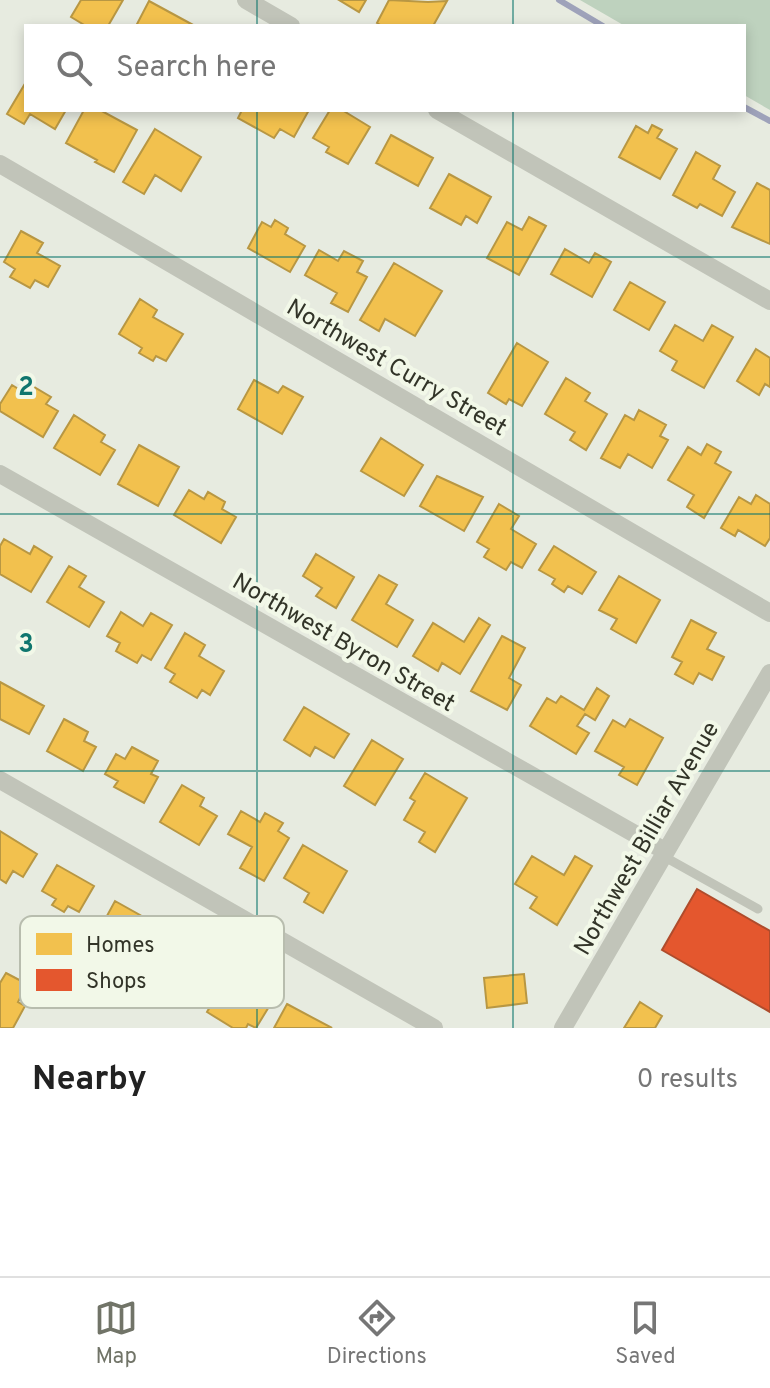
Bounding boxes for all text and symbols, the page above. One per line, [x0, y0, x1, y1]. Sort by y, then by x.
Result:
search box [24, 24, 746, 112]
icon: search [52, 46, 96, 90]
text: Search here [116, 50, 276, 87]
street label: Northwest Curry Street [280, 293, 512, 444]
text: 2 [18, 372, 34, 405]
street label: Northwest Byron Street [226, 568, 460, 720]
text: 3 [18, 629, 34, 662]
street label: Northwest Billiar Avenue [569, 717, 727, 961]
legend [20, 916, 284, 1008]
text: Homes [86, 933, 155, 960]
text: Shops [86, 969, 147, 996]
text: Nearby [32, 1059, 147, 1102]
text: 0 results [637, 1064, 738, 1097]
tab: Map [94, 1296, 138, 1371]
tab: Directions [327, 1296, 427, 1371]
tab: Saved [615, 1296, 676, 1371]

